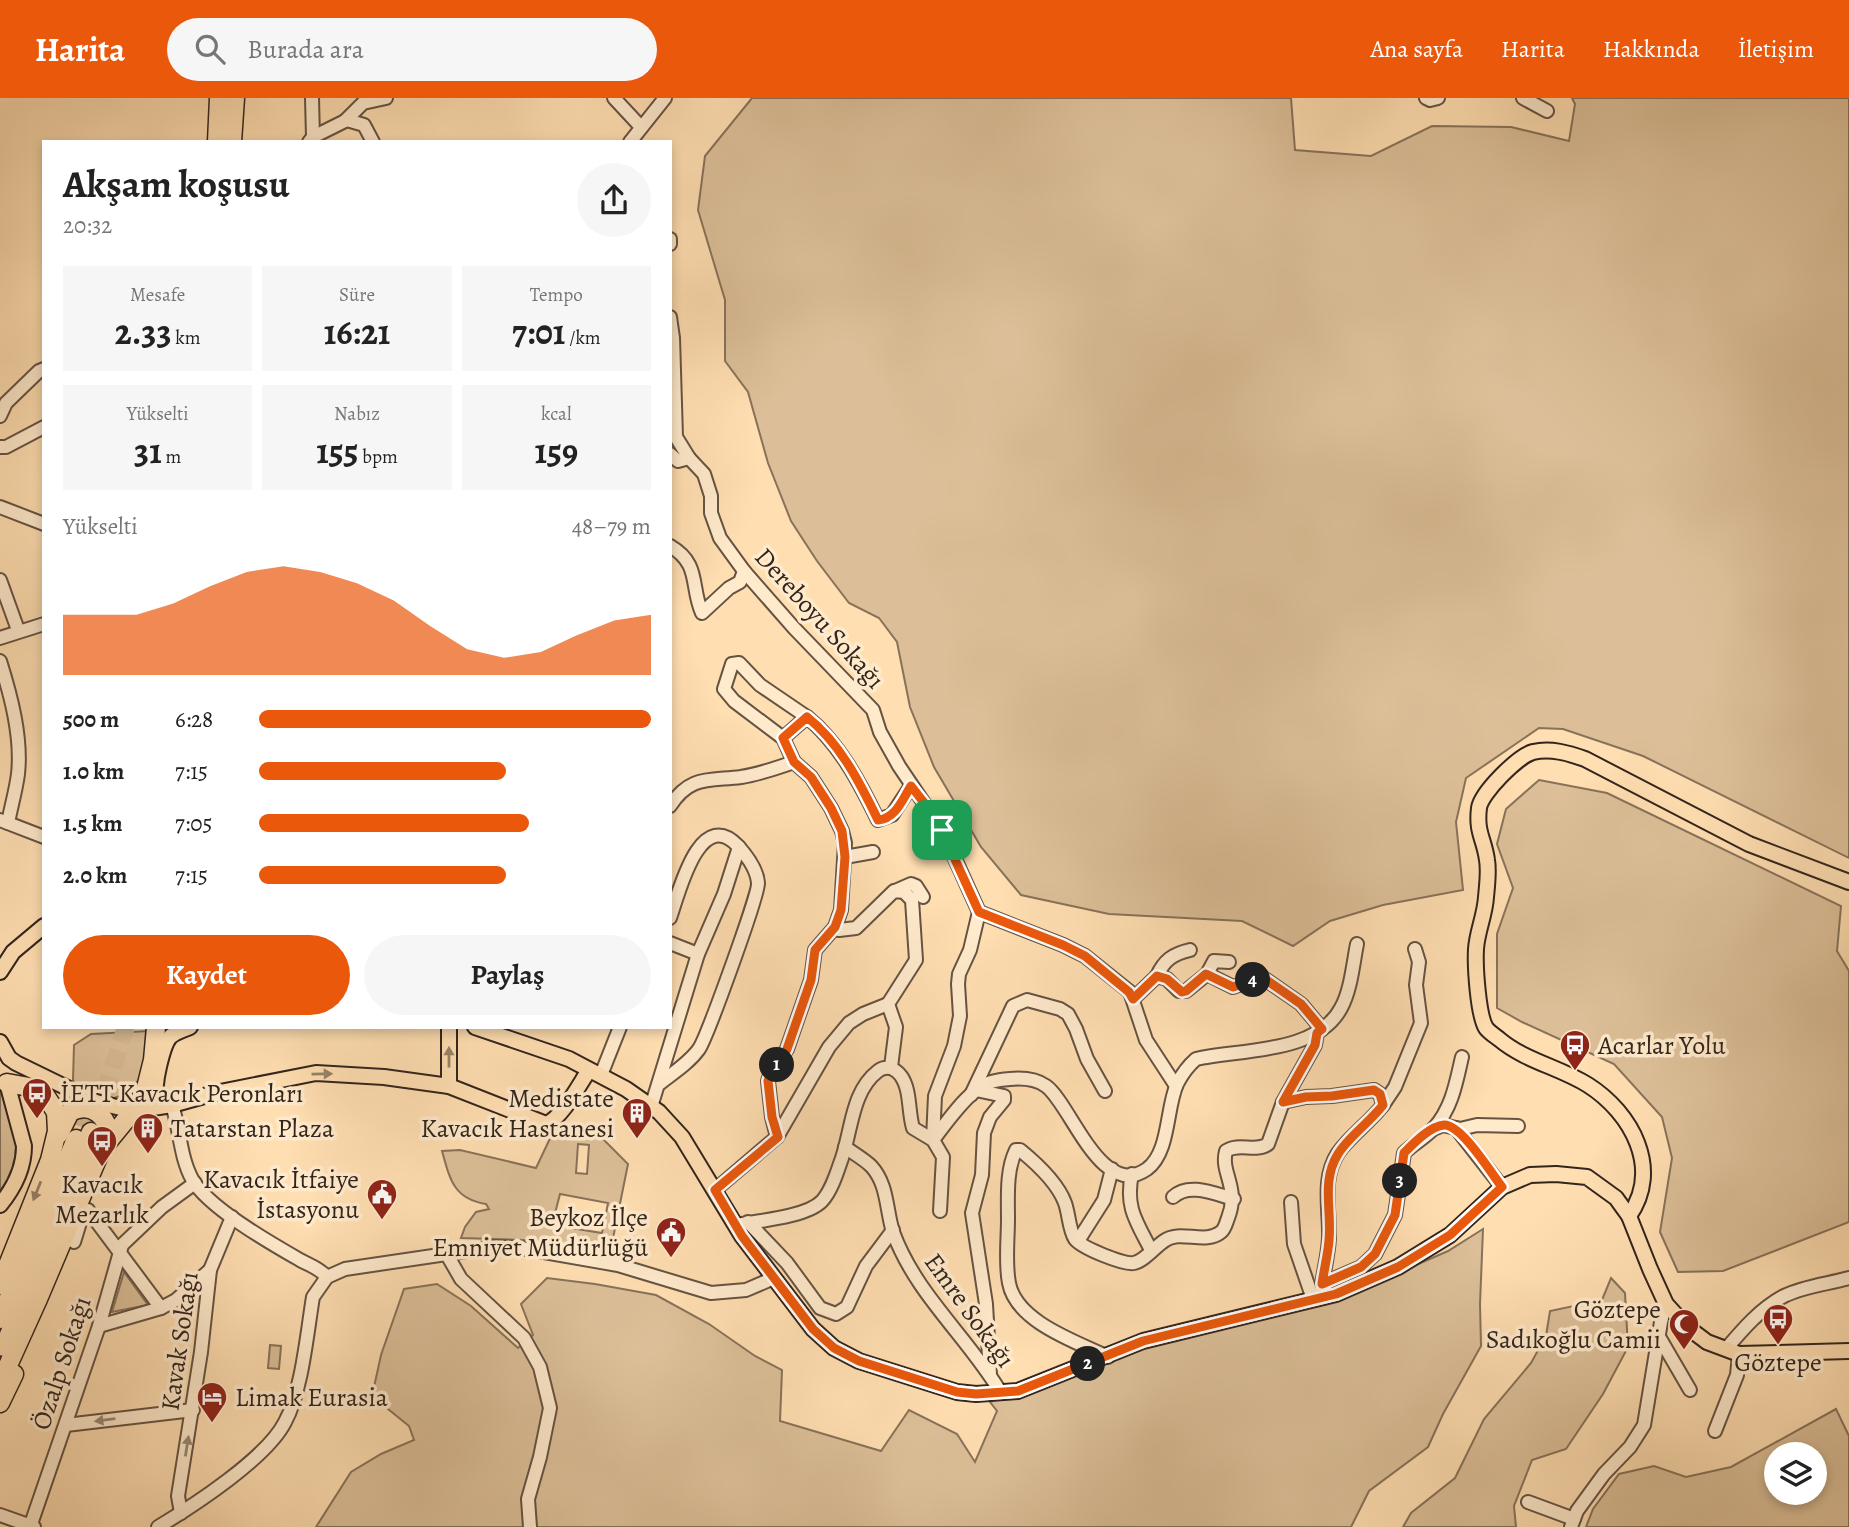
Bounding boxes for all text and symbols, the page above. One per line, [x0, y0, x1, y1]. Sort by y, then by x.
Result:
search box [167, 18, 657, 81]
text: Harita [35, 27, 125, 72]
icon: search [191, 30, 229, 68]
text: Burada ara [247, 32, 364, 67]
text: Ana sayfa [1371, 33, 1463, 65]
text: Harita [1501, 33, 1565, 65]
text: Hakkında [1603, 33, 1700, 65]
text: İletişim [1738, 33, 1814, 65]
text: Akşam koşusu [63, 158, 290, 210]
button: share [577, 163, 651, 237]
text: 20:32 [63, 210, 112, 241]
text: Mesafe [130, 282, 185, 308]
text: Süre [339, 282, 375, 308]
text: Tempo [530, 282, 583, 308]
text: 2.33 [115, 308, 171, 356]
text: 16:21 [324, 308, 390, 356]
text: 7:01 [512, 308, 565, 356]
text: km [171, 325, 200, 351]
text: /km [565, 325, 601, 351]
text: Yükselti [127, 401, 189, 427]
text: Nabız [334, 401, 380, 427]
text: kcal [541, 401, 572, 427]
text: 31 [134, 427, 162, 475]
text: 155 [316, 427, 359, 475]
text: 159 [534, 427, 578, 475]
text: m [162, 444, 181, 470]
text: bpm [359, 444, 398, 470]
text: Yükselti [63, 511, 138, 542]
text: 48–79 m [572, 511, 651, 542]
street label: Dereboyu Sokağı [747, 540, 892, 697]
text: 500 m [63, 704, 119, 735]
text: 6:28 [175, 704, 213, 735]
text: 1.0 km [63, 756, 124, 787]
text: 7:15 [175, 756, 208, 787]
pin [912, 800, 972, 860]
text: 1.5 km [63, 808, 123, 839]
text: 7:05 [175, 808, 212, 839]
icon: arrive [923, 811, 961, 849]
text: 2.0 km [63, 860, 127, 891]
text: 7:15 [175, 860, 208, 891]
button: Kaydet [63, 935, 350, 1015]
button: Paylaş [364, 935, 651, 1015]
pin: 4 [1236, 962, 1270, 998]
text: 4 [1248, 966, 1257, 992]
bus stop icon: Acarlar Yolu [1558, 1028, 1592, 1072]
place label: Acarlar Yolu [1597, 1028, 1726, 1063]
one-way arrow [443, 1046, 455, 1068]
pin: 1 [760, 1048, 794, 1082]
text: 1 [773, 1051, 780, 1077]
one-way arrow [311, 1068, 333, 1080]
bus stop icon: İETT Kavacık Peronları [20, 1076, 54, 1120]
place label: İETT Kavacık Peronları [60, 1076, 303, 1111]
place label: Medistate Kavacık Hastanesi [421, 1081, 614, 1146]
building icon: Medistate Kavacık Hastanesi [620, 1096, 654, 1140]
building icon: Tatarstan Plaza [131, 1111, 165, 1155]
place label: Tatarstan Plaza [171, 1111, 334, 1146]
bus stop icon: Kavacık Mezarlık [85, 1124, 119, 1168]
place label: Kavacık İtfaiye İstasyonu [203, 1162, 360, 1227]
pin: 3 [1382, 1164, 1418, 1198]
place label: Kavacık Mezarlık [55, 1167, 149, 1232]
text: 3 [1395, 1167, 1404, 1193]
public building icon: Kavacık İtfaiye İstasyonu [365, 1177, 399, 1221]
one-way arrow [32, 1181, 43, 1202]
place label: Beykoz İlçe Emniyet Müdürlüğü [433, 1200, 649, 1265]
public building icon: Beykoz İlçe Emniyet Müdürlüğü [654, 1215, 688, 1259]
street label: Emre Sokağı [916, 1246, 1023, 1375]
street label: Kavak Sokağı [152, 1269, 207, 1413]
street label: Özalp Sokağı [23, 1292, 99, 1434]
place label: Göztepe Sadıkoğlu Camii [1486, 1292, 1661, 1357]
bus stop icon: Göztepe [1761, 1302, 1795, 1346]
mosque icon: Göztepe Sadıkoğlu Camii [1667, 1307, 1701, 1351]
place label: Göztepe [1734, 1345, 1822, 1380]
pin: 2 [1070, 1346, 1106, 1382]
text: 2 [1083, 1350, 1092, 1376]
hotel icon: Limak Eurasia [195, 1380, 229, 1424]
place label: Limak Eurasia [235, 1380, 388, 1415]
one-way arrow [94, 1414, 116, 1425]
one-way arrow [182, 1435, 193, 1457]
map controls [1764, 1442, 1827, 1505]
button: layers [1764, 1442, 1827, 1505]

